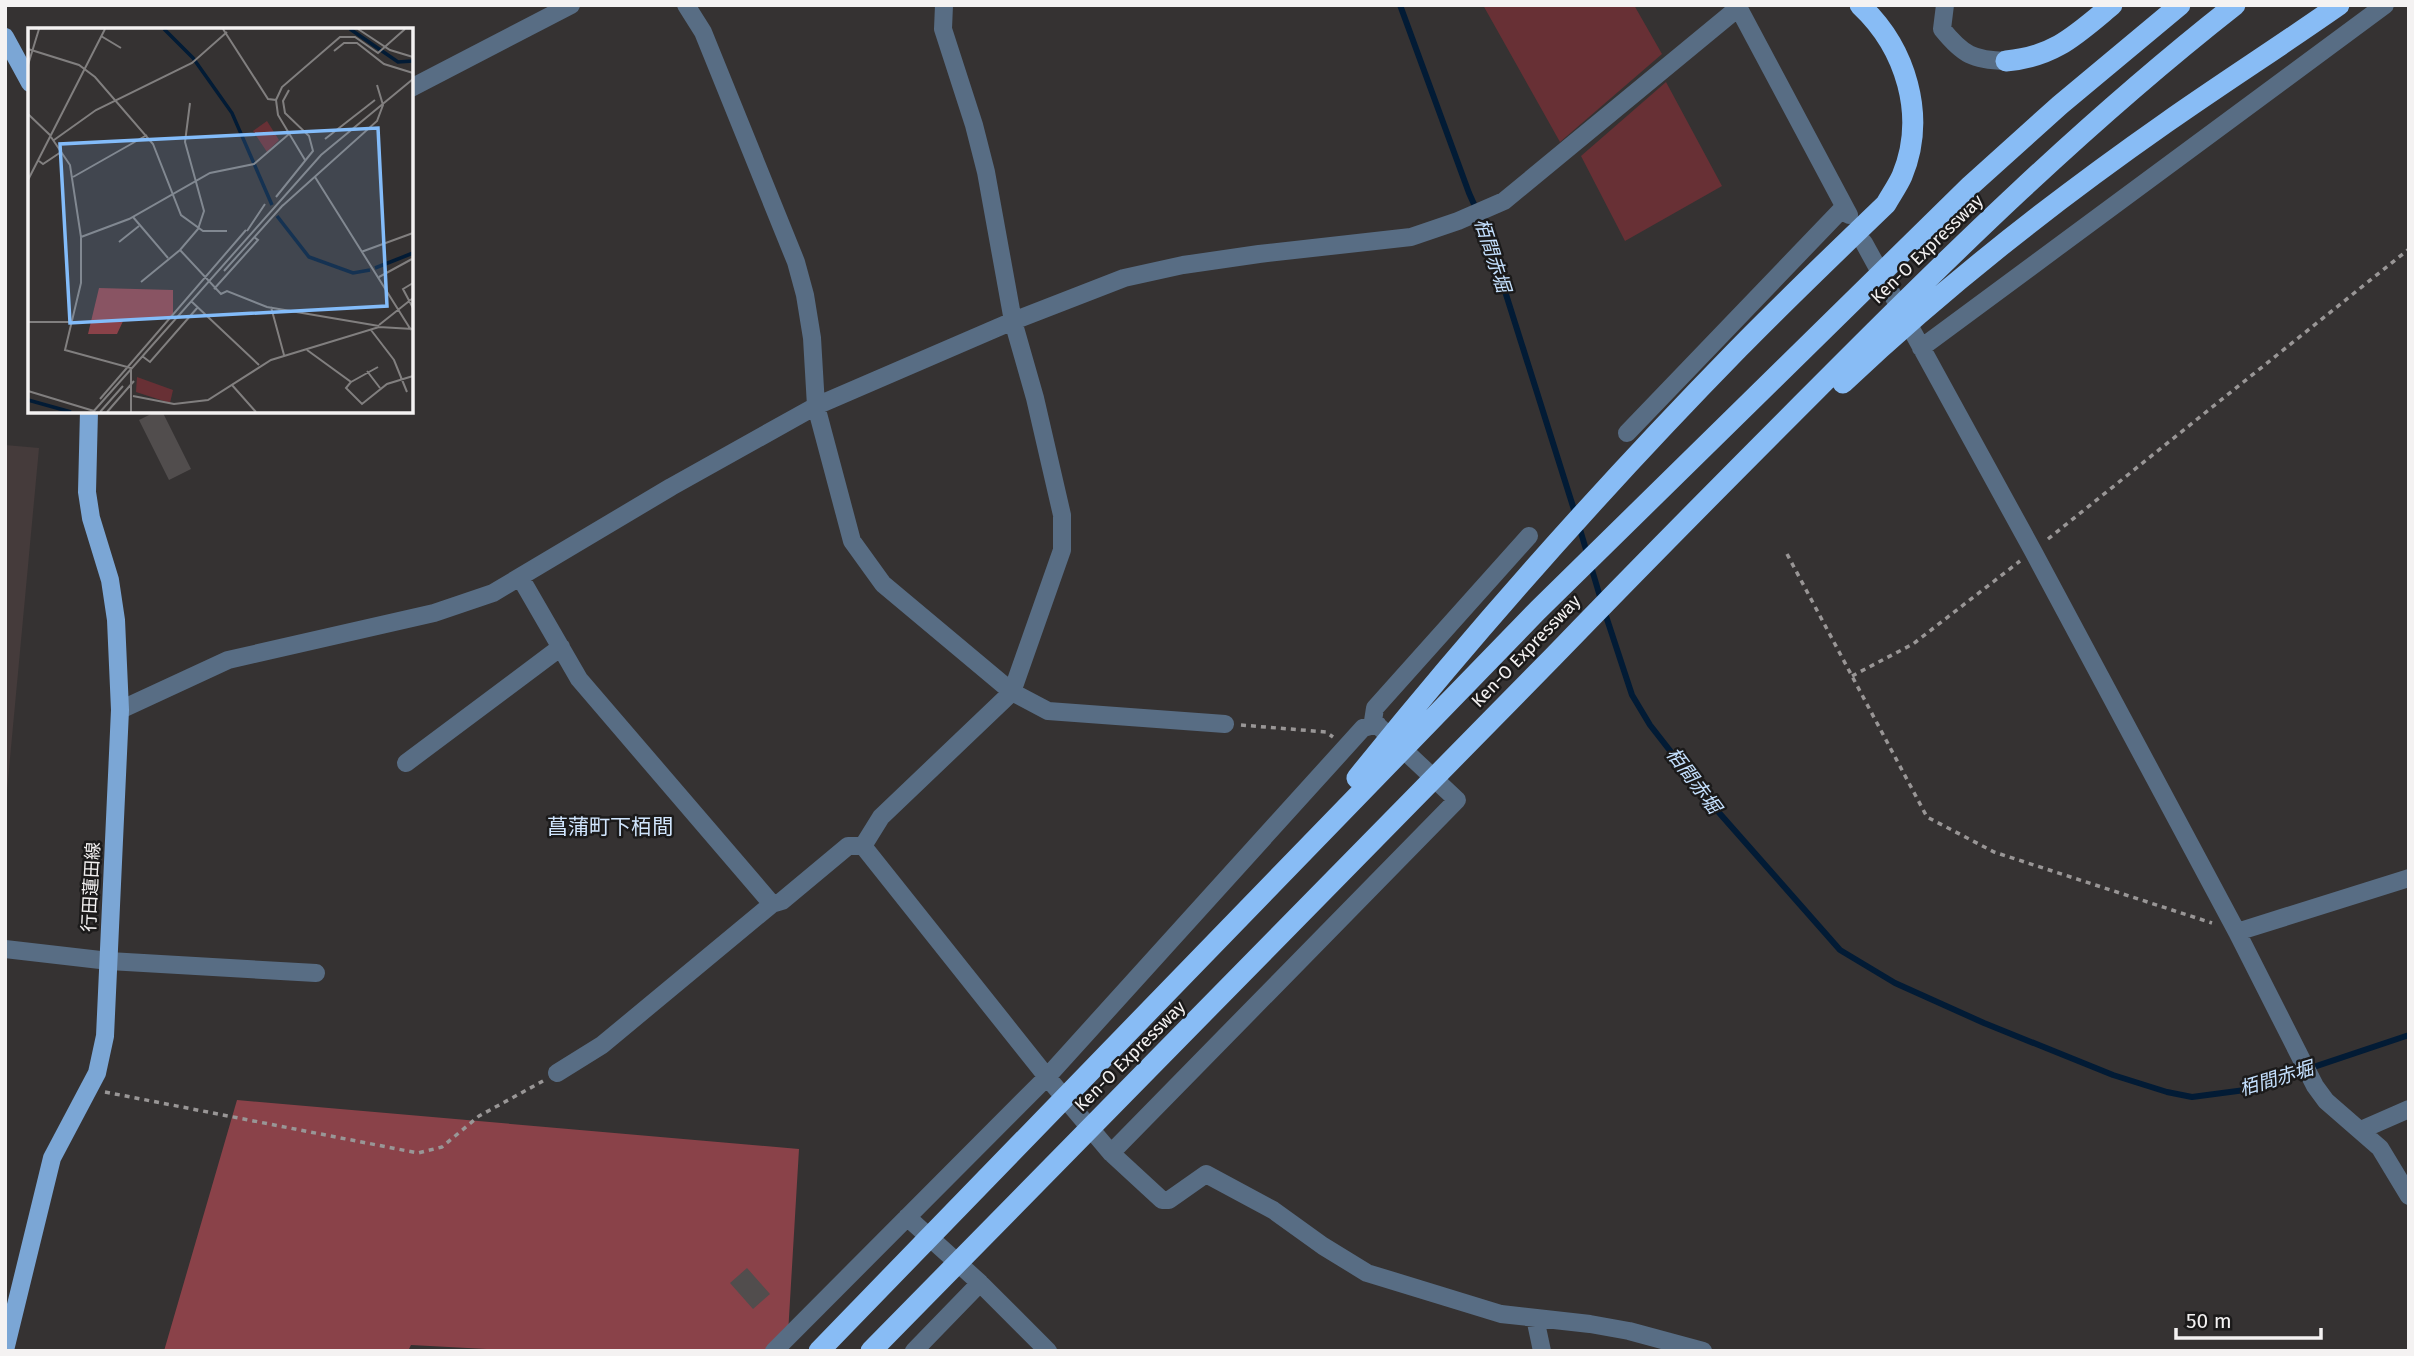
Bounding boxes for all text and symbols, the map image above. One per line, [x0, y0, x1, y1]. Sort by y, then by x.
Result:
inset map [28, 28, 413, 413]
street label: Ken-O Expressway [1866, 190, 1988, 308]
water label: 栢間赤堀 [1470, 215, 1516, 298]
street label: Ken-O Expressway [1467, 590, 1585, 712]
water label: 栢間赤堀 [1662, 743, 1727, 820]
district label: 菖蒲町下栢間 [547, 814, 673, 840]
street label: 行田蓮田線 [78, 841, 104, 933]
street label: Ken-O Expressway [1070, 996, 1190, 1116]
water label: 栢間赤堀 [2236, 1055, 2319, 1101]
scale bar [2176, 1296, 2321, 1340]
text: 50 m [2186, 1308, 2232, 1334]

